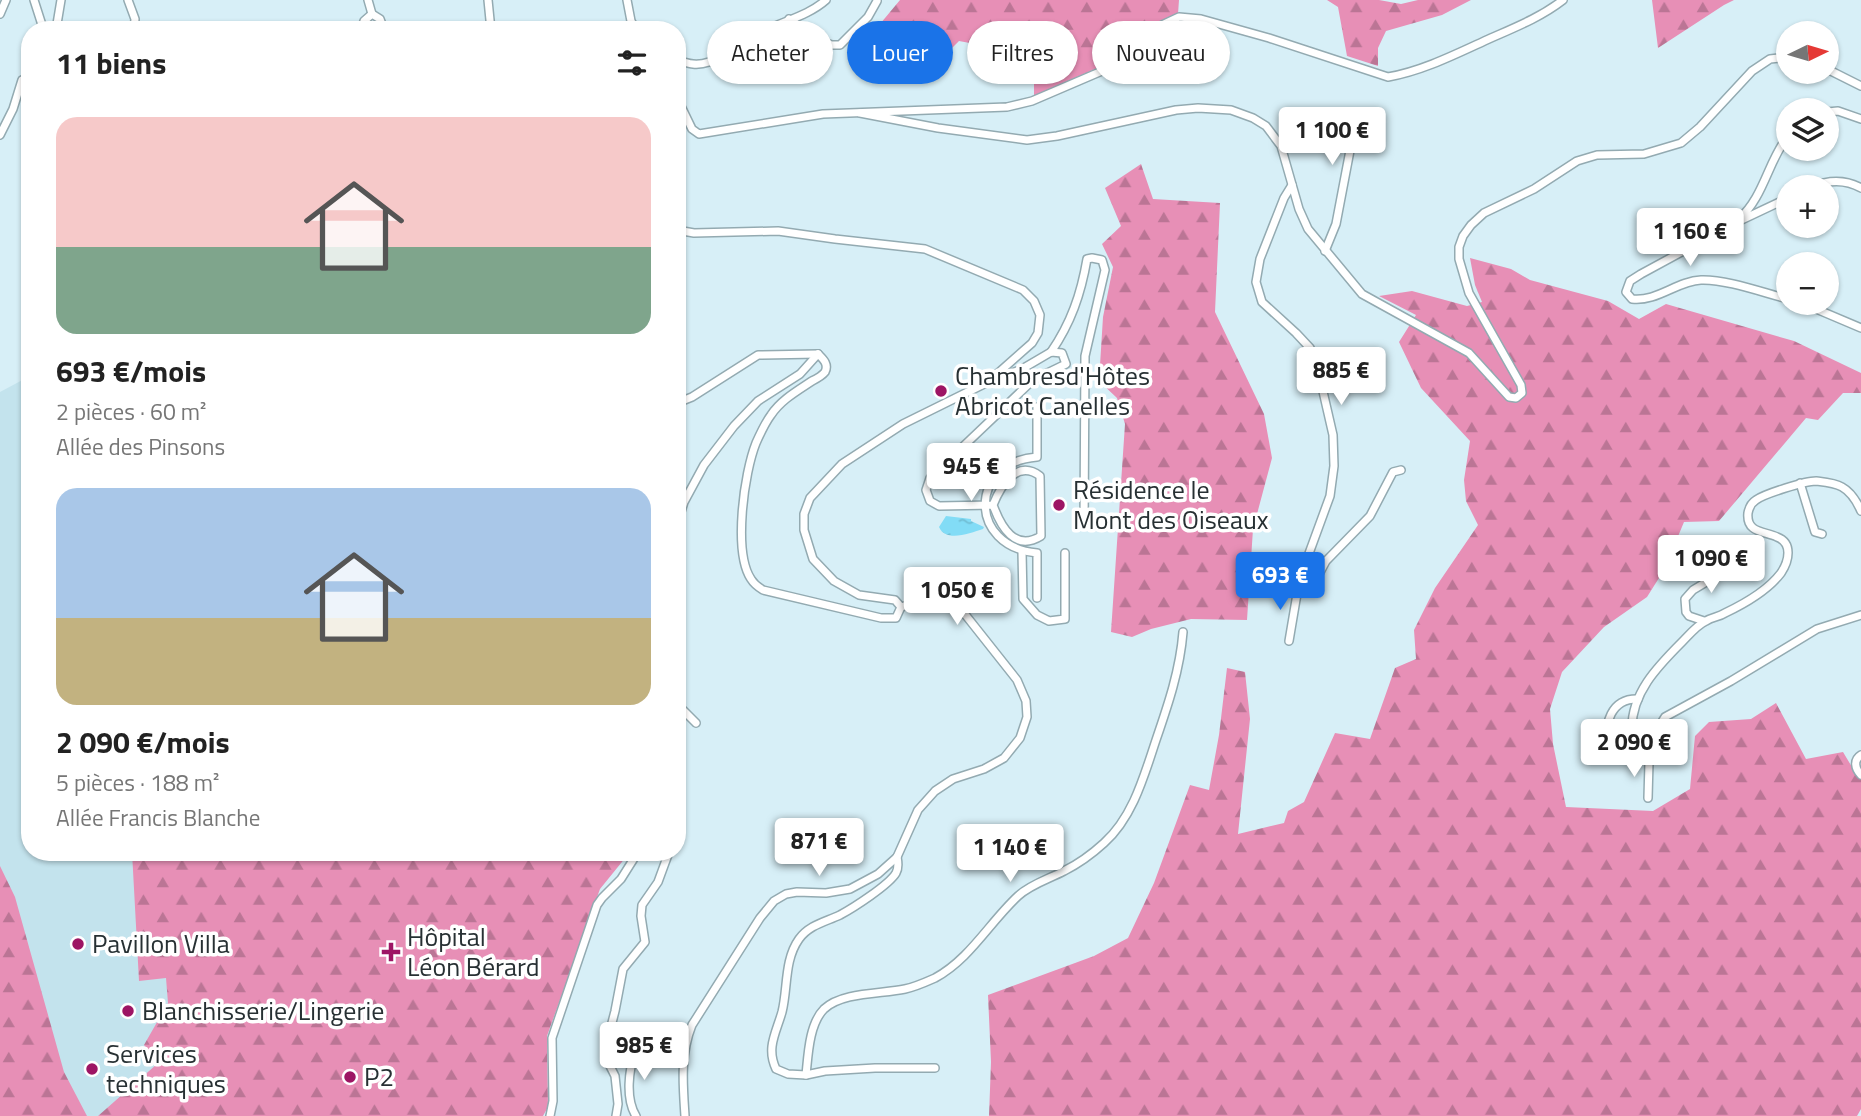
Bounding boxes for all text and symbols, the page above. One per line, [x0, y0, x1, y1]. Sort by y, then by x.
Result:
chip: Acheter [707, 21, 833, 84]
chip: Louer [847, 21, 953, 84]
chip: Filtres [967, 21, 1078, 84]
chip: Nouveau [1092, 21, 1230, 84]
north arrow [1776, 21, 1839, 84]
map controls [1776, 21, 1839, 315]
text: 11 biens [56, 40, 166, 86]
icon: filters [613, 44, 651, 82]
button: layers [1776, 98, 1839, 161]
pin: 1 100 € [1267, 108, 1397, 167]
text: 1 100 € [1295, 112, 1369, 147]
icon: home [291, 163, 417, 289]
button: + [1776, 175, 1839, 238]
pin: 1 160 € [1625, 208, 1755, 268]
text: 1 160 € [1653, 213, 1727, 248]
button: − [1776, 252, 1839, 315]
text: 693 €/mois [56, 348, 206, 394]
pin: 885 € [1292, 348, 1390, 407]
text: 885 € [1313, 352, 1369, 387]
place label: Chambresd'Hôtes Abricot Canelles [955, 356, 1150, 425]
marker: Chambresd'Hôtes Abricot Canelles [933, 383, 949, 399]
text: 2 pièces · 60 m² [56, 394, 207, 429]
text: Allée des Pinsons [56, 429, 225, 464]
pin: 945 € [922, 444, 1020, 503]
text: 945 € [943, 448, 999, 483]
place label: Résidence le Mont des Oiseaux [1073, 470, 1269, 539]
marker: Résidence le Mont des Oiseaux [1051, 497, 1067, 513]
icon: home [291, 534, 417, 660]
pin: 1 090 € [1646, 536, 1776, 595]
text: 1 090 € [1674, 540, 1748, 575]
pin: 693 € [1231, 552, 1329, 612]
text: 693 € [1252, 557, 1308, 592]
pin: 1 050 € [892, 568, 1022, 627]
text: 1 050 € [920, 572, 994, 607]
text: 2 090 €/mois [56, 719, 230, 765]
pin: 2 090 € [1569, 720, 1699, 779]
text: 2 090 € [1597, 724, 1671, 759]
text: 5 pièces · 188 m² [56, 765, 219, 800]
text: Allée Francis Blanche [56, 800, 260, 835]
pin: 871 € [770, 818, 868, 878]
text: 871 € [791, 823, 847, 858]
pin: 1 140 € [945, 824, 1075, 884]
text: 1 140 € [973, 829, 1047, 864]
place label: Hôpital Léon Bérard [407, 917, 539, 986]
place label: Pavillon Villa [92, 924, 230, 963]
marker: Pavillon Villa [70, 936, 86, 952]
marker: Hôpital Léon Bérard [381, 942, 401, 962]
place label: Blanchisserie/Lingerie [142, 991, 384, 1030]
marker: Blanchisserie/Lingerie [120, 1003, 136, 1019]
pin: 985 € [595, 1023, 693, 1082]
text: 985 € [616, 1027, 672, 1062]
place label: Services techniques [106, 1034, 226, 1103]
place label: P2 [364, 1057, 394, 1096]
marker: Services techniques [84, 1061, 100, 1077]
marker: P2 [342, 1069, 358, 1085]

